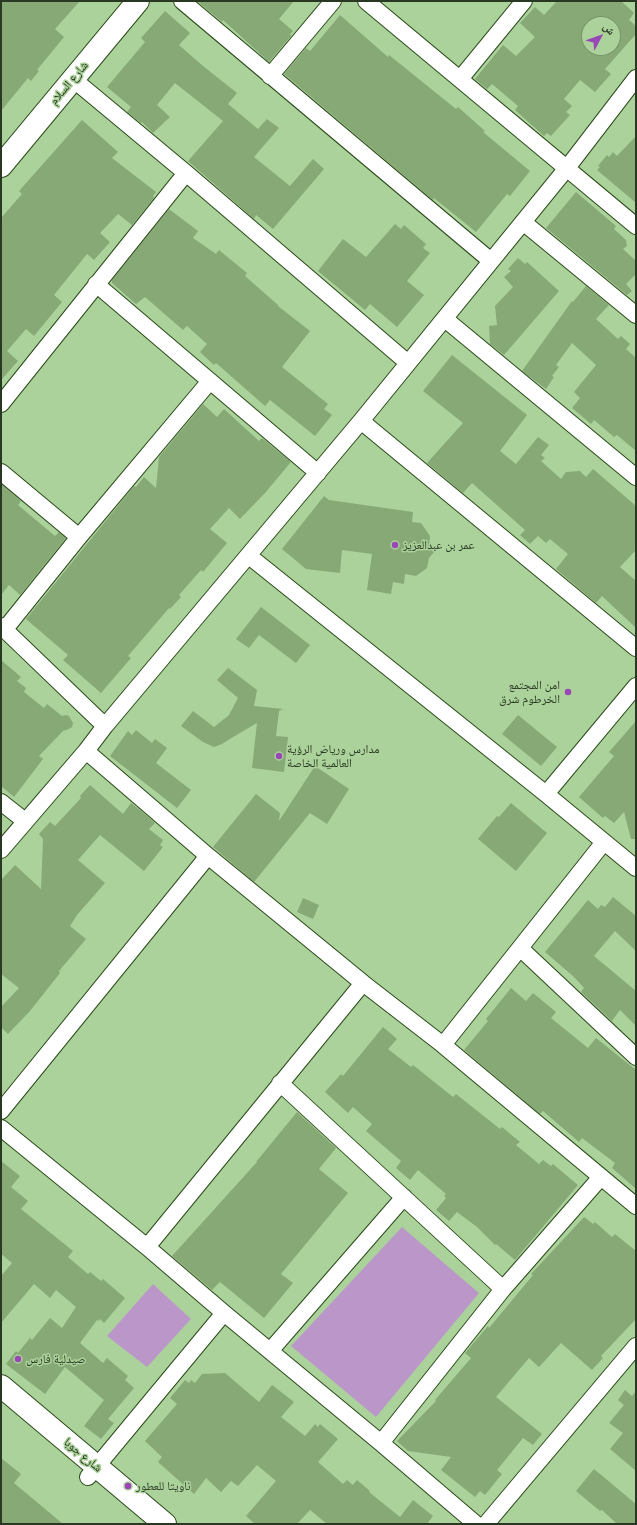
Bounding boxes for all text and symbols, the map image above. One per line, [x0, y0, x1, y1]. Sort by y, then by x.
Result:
north arrow [581, 16, 621, 56]
text: ش [601, 20, 618, 37]
street label: شارع السلام [47, 58, 91, 108]
place label: عمر بن عبدالعزيز [403, 538, 474, 552]
marker: عمر بن عبدالعزيز [390, 540, 400, 550]
place label: امن المجتمع الخرطوم شرق [499, 678, 560, 706]
marker: امن المجتمع الخرطوم شرق [563, 687, 573, 697]
place label: مدارس ورياض الرؤية العالمية الخاصة [287, 742, 380, 770]
marker: مدارس ورياض الرؤية العالمية الخاصة [274, 751, 284, 761]
place label: صيدلية فارس [26, 1352, 86, 1366]
marker: صيدلية فارس [13, 1354, 23, 1364]
street label: شارع جوبا [61, 1435, 105, 1475]
place label: ناويتا للعطور [136, 1479, 191, 1493]
marker: ناويتا للعطور [123, 1481, 133, 1491]

